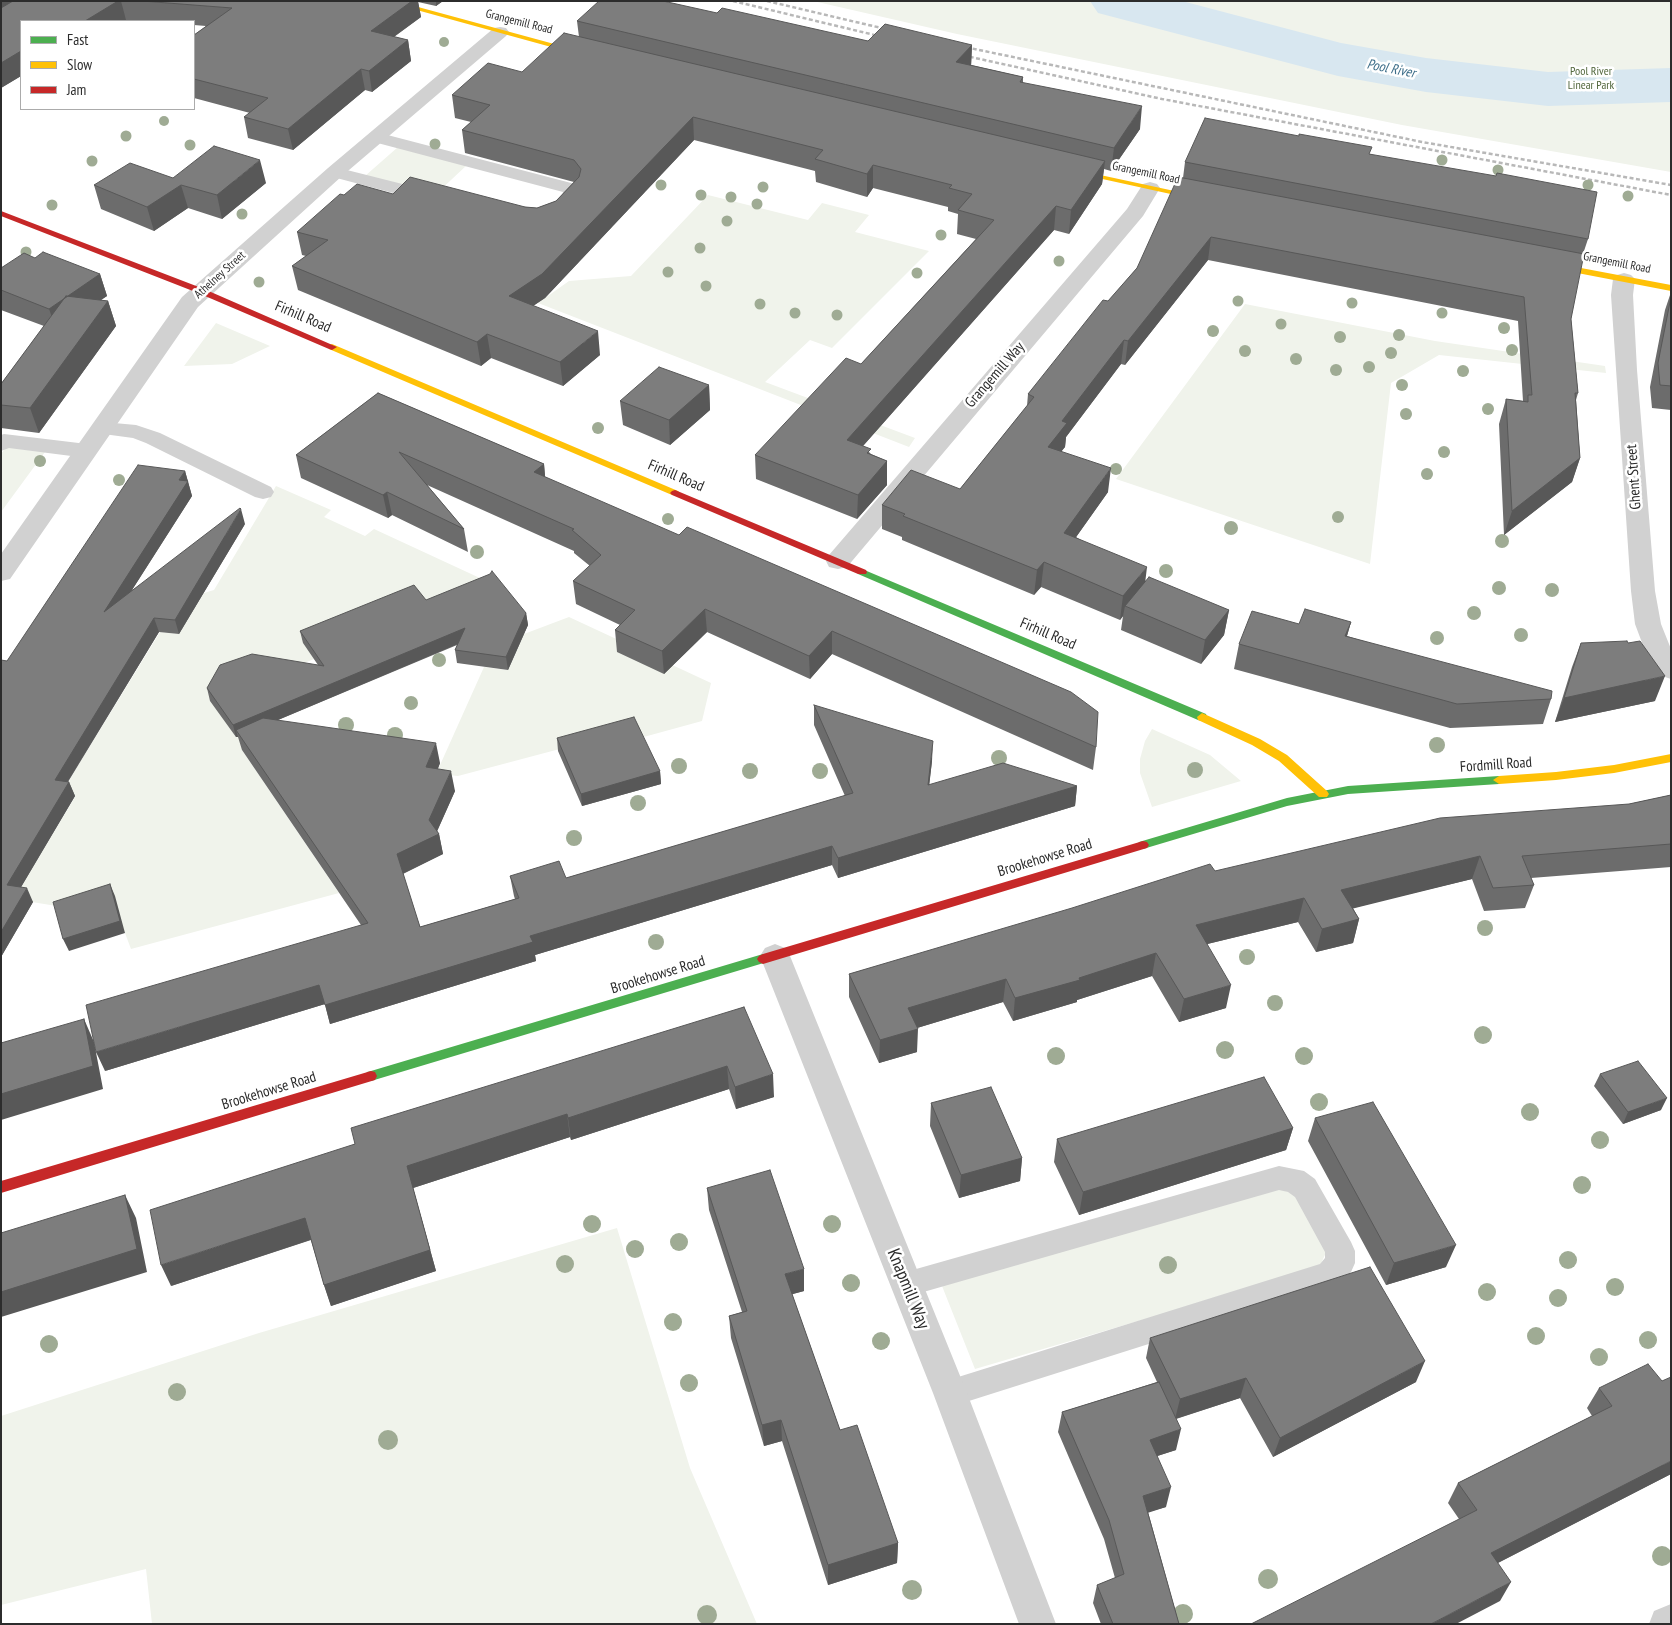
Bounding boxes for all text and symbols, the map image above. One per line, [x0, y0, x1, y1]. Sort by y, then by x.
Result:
street label: Grangemill Road [484, 7, 554, 37]
legend [20, 20, 195, 110]
text: Fast [67, 30, 88, 49]
text: Slow [67, 55, 92, 74]
water label: Pool River [1365, 56, 1417, 82]
park label: Pool River Linear Park [1568, 65, 1614, 93]
text: Jam [67, 80, 86, 99]
street label: Grangemill Road [1111, 159, 1181, 187]
street label: Athelney Street [191, 248, 249, 302]
street label: Grangemill Road [1582, 249, 1652, 277]
street label: Firhill Road [272, 297, 334, 337]
street label: Grangemill Way [962, 338, 1028, 412]
street label: Ghent Street [1623, 444, 1645, 510]
street label: Firhill Road [645, 456, 707, 496]
street label: Firhill Road [1017, 614, 1079, 654]
street label: Fordmill Road [1459, 754, 1533, 776]
street label: Brookehowse Road [996, 835, 1094, 881]
street label: Brookehowse Road [609, 952, 707, 998]
street label: Brookehowse Road [220, 1068, 318, 1114]
street label: Knapmill Way [882, 1246, 934, 1332]

